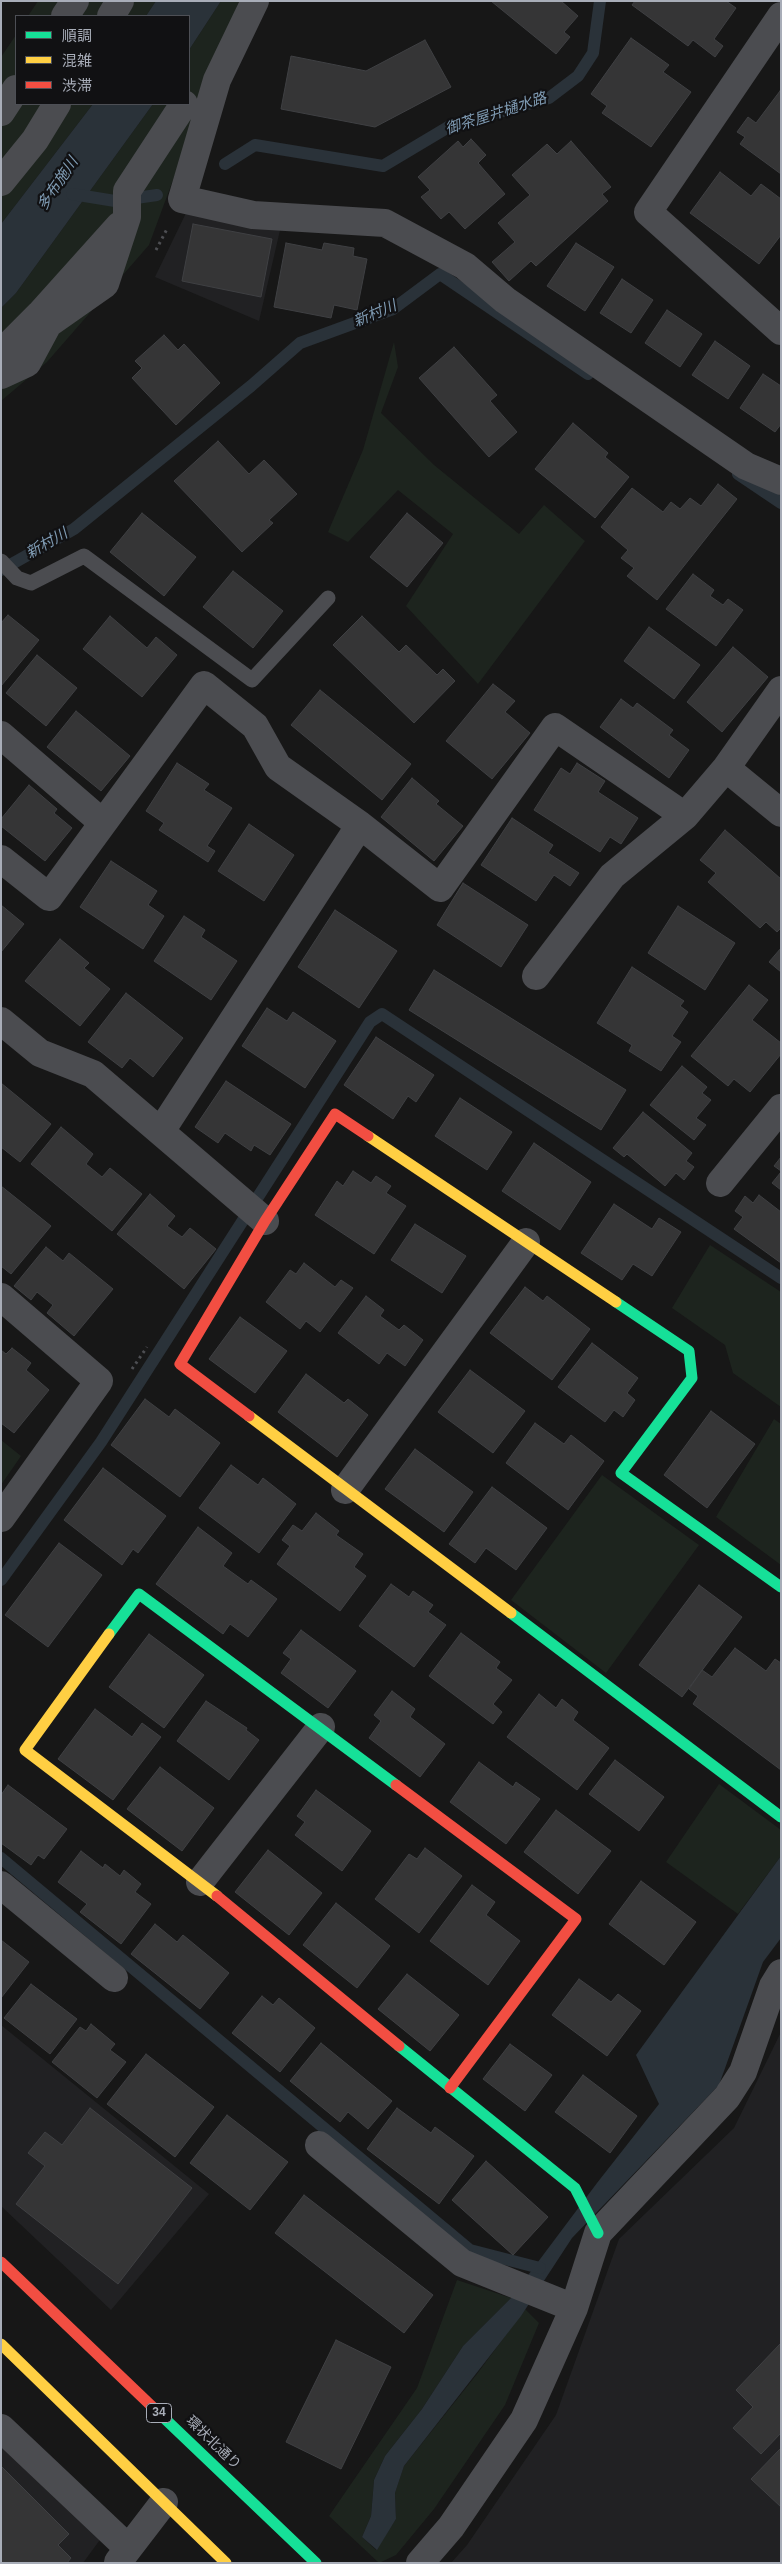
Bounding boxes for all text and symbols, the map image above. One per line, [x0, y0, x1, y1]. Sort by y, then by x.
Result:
legend [15, 15, 190, 105]
text: 順調 [62, 27, 92, 44]
text: 混雑 [62, 52, 92, 69]
text: 渋滞 [62, 77, 92, 94]
water label: 御茶屋井樋水路 [443, 89, 549, 139]
water label: 多布施川 [34, 154, 82, 214]
water label: 新村川 [351, 297, 399, 331]
water label: 新村川 [23, 525, 71, 563]
road number: 34 [146, 2404, 172, 2422]
street label: 環状北通り [182, 2413, 244, 2473]

